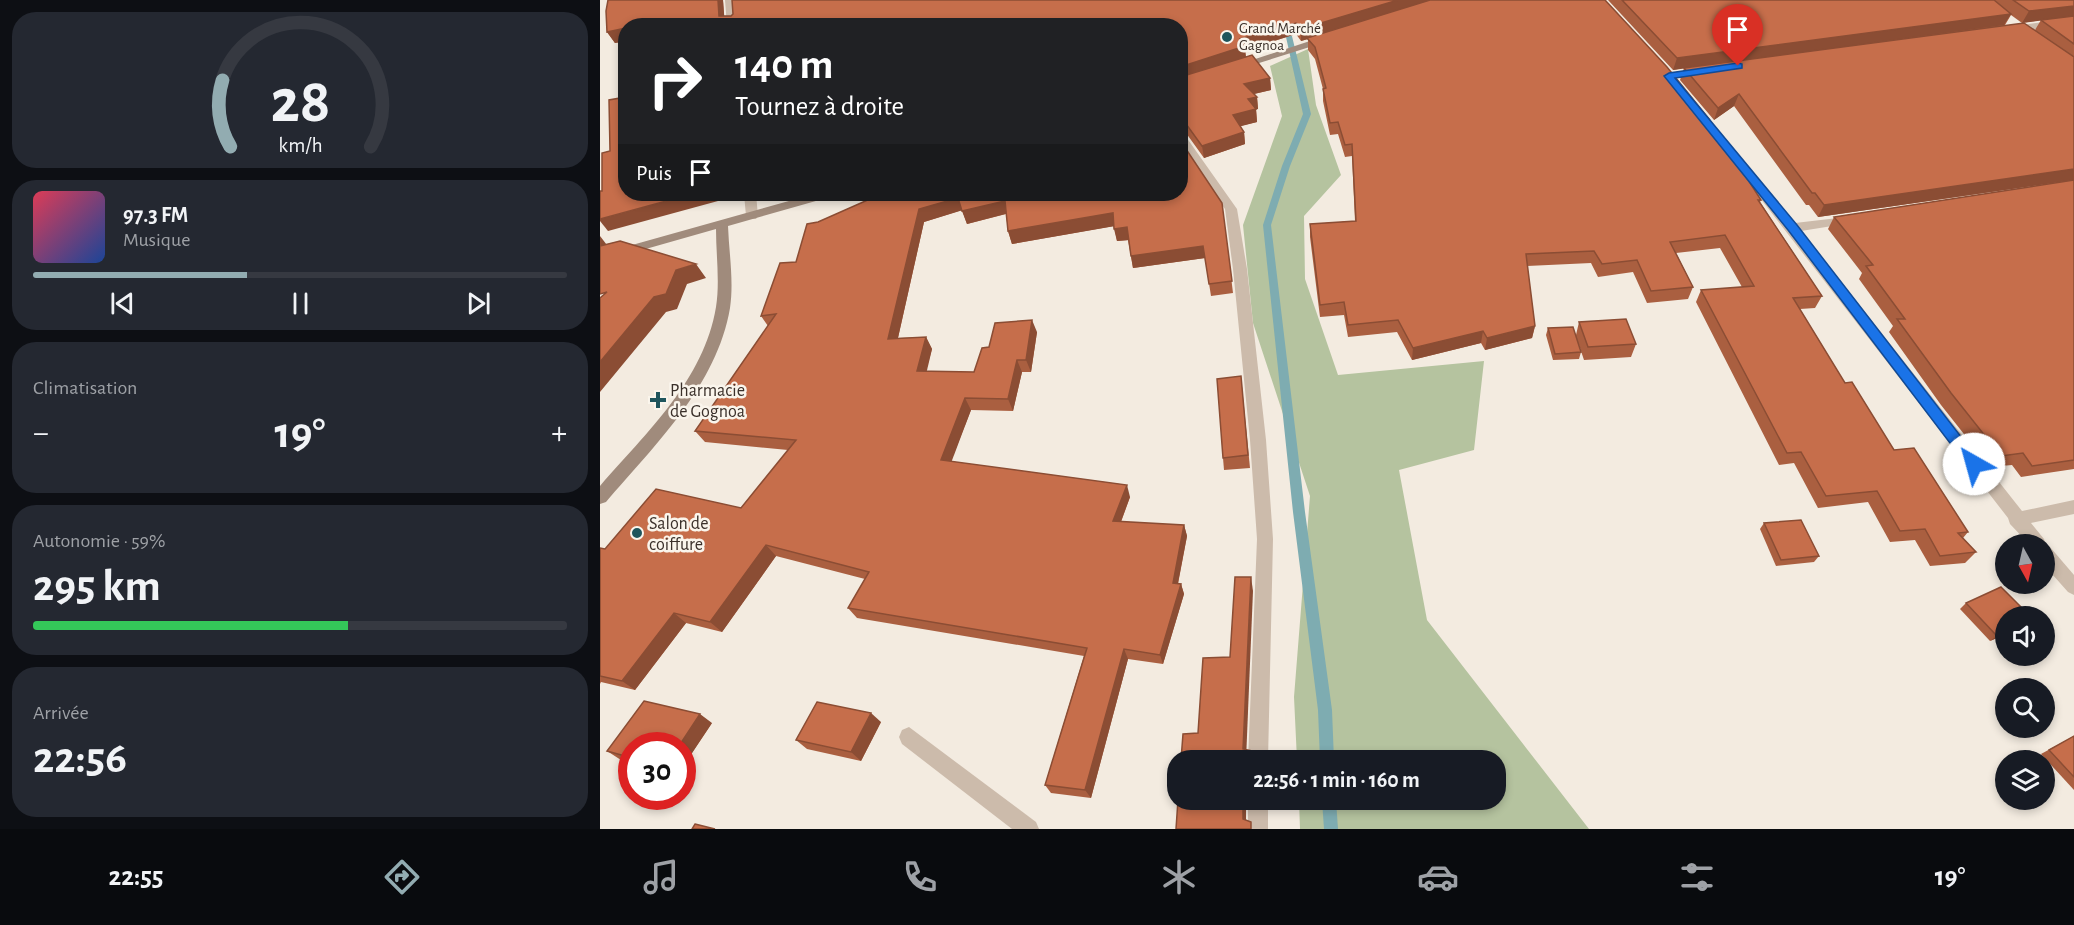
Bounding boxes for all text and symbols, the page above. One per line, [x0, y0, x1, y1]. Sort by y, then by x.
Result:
pin [1712, 4, 1763, 66]
icon: arrive [1721, 13, 1754, 46]
place label: Grand Marché Gagnoa [1239, 21, 1321, 53]
marker: Grand Marché Gagnoa [1220, 30, 1234, 44]
icon: right [636, 42, 714, 120]
text: 140 m [735, 44, 833, 86]
text: 28 [270, 71, 330, 133]
text: Tournez à droite [735, 93, 904, 120]
text: km/h [278, 135, 322, 156]
icon: arrive [684, 156, 717, 189]
text: Puis [636, 162, 672, 184]
text: 97.3 FM [123, 204, 188, 226]
text: Musique [123, 230, 190, 250]
icon: previous [106, 287, 139, 320]
icon: pause [284, 287, 317, 320]
icon: next [462, 287, 495, 320]
text: Climatisation [33, 378, 137, 398]
place label: Pharmacie de Gognoa [670, 382, 745, 421]
marker: Pharmacie de Gognoa [651, 393, 665, 407]
text: 19° [274, 411, 326, 456]
text: − [33, 417, 49, 450]
text: + [551, 417, 567, 450]
position arrow [1942, 432, 2006, 496]
place label: Salon de coiffure [649, 515, 708, 554]
marker: Salon de coiffure [630, 526, 644, 540]
text: Autonomie · 59% [33, 531, 166, 551]
north arrow [1995, 534, 2055, 594]
map controls [1995, 534, 2055, 810]
text: 295 km [33, 564, 161, 609]
button: sound [1995, 606, 2055, 666]
button: search [1995, 678, 2055, 738]
text: Arrivée [33, 703, 89, 723]
speed limit sign: 30 [618, 732, 696, 810]
text: 22:56 [33, 736, 127, 781]
button: layers [1995, 750, 2055, 810]
text: 22:56 · 1 min · 160 m [1253, 769, 1420, 791]
icon: directions [381, 856, 423, 898]
icon: music [640, 856, 682, 898]
icon: phone [899, 856, 941, 898]
icon: climate [1158, 856, 1200, 898]
icon: car [1417, 856, 1459, 898]
icon: filters [1676, 856, 1718, 898]
text: 22:55 [109, 863, 163, 890]
text: 19° [1935, 863, 1965, 890]

